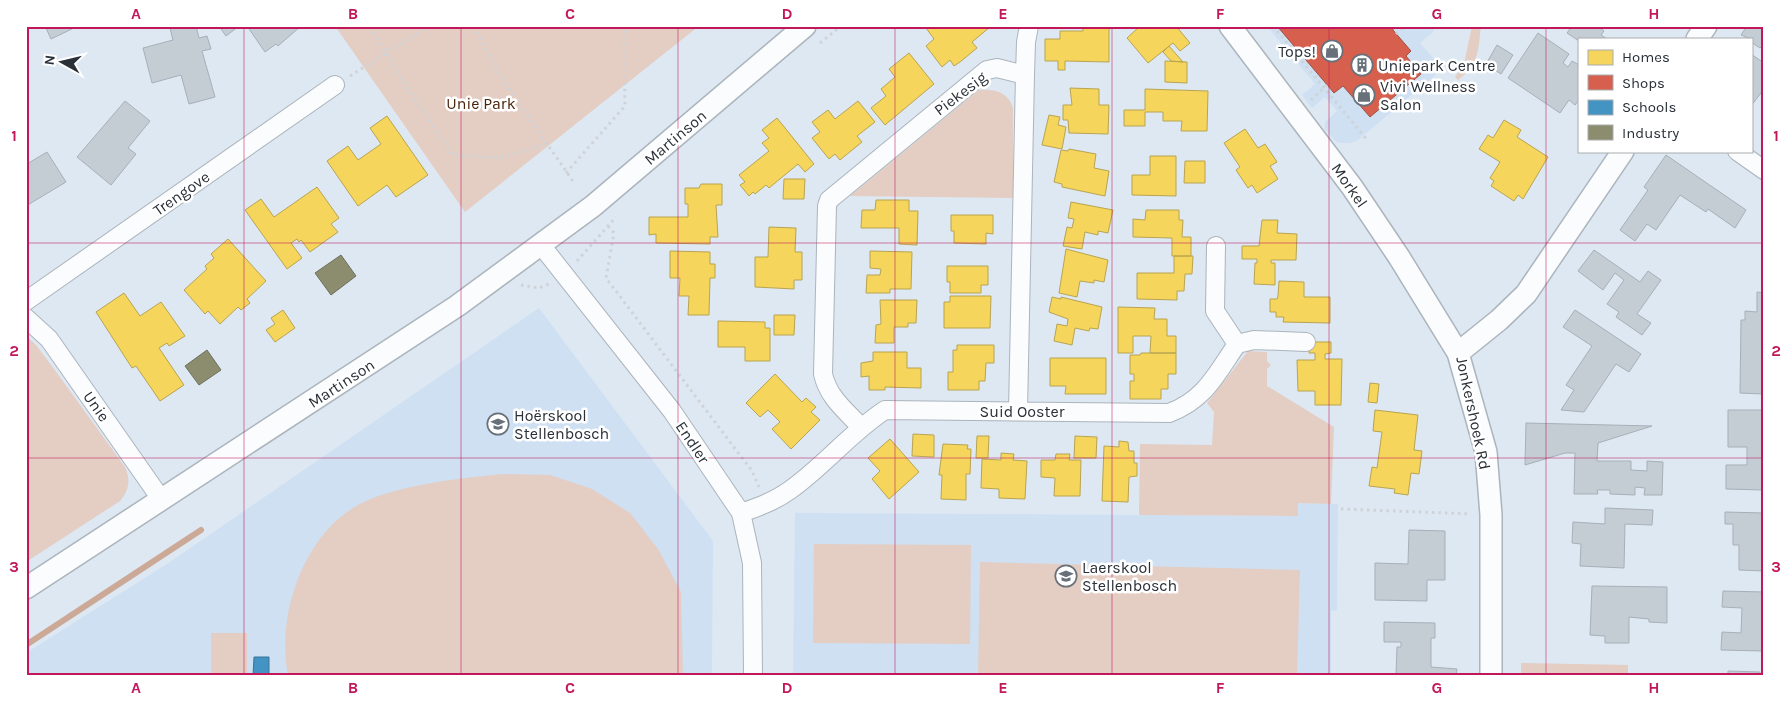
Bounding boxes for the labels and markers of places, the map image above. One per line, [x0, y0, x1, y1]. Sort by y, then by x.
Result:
shop icon: Tops! [1320, 39, 1344, 63]
place label: Tops! [1278, 42, 1316, 61]
building icon: Uniepark Centre [1350, 53, 1374, 77]
place label: Uniepark Centre [1378, 56, 1496, 75]
place label: Vivi Wellness Salon [1380, 77, 1476, 114]
shop icon: Vivi Wellness Salon [1352, 83, 1376, 107]
place label: Hoërskool Stellenbosch [514, 406, 609, 443]
school or university icon: Hoërskool Stellenbosch [486, 412, 510, 436]
place label: Laerskool Stellenbosch [1082, 558, 1177, 595]
school or university icon: Laerskool Stellenbosch [1054, 564, 1078, 588]

